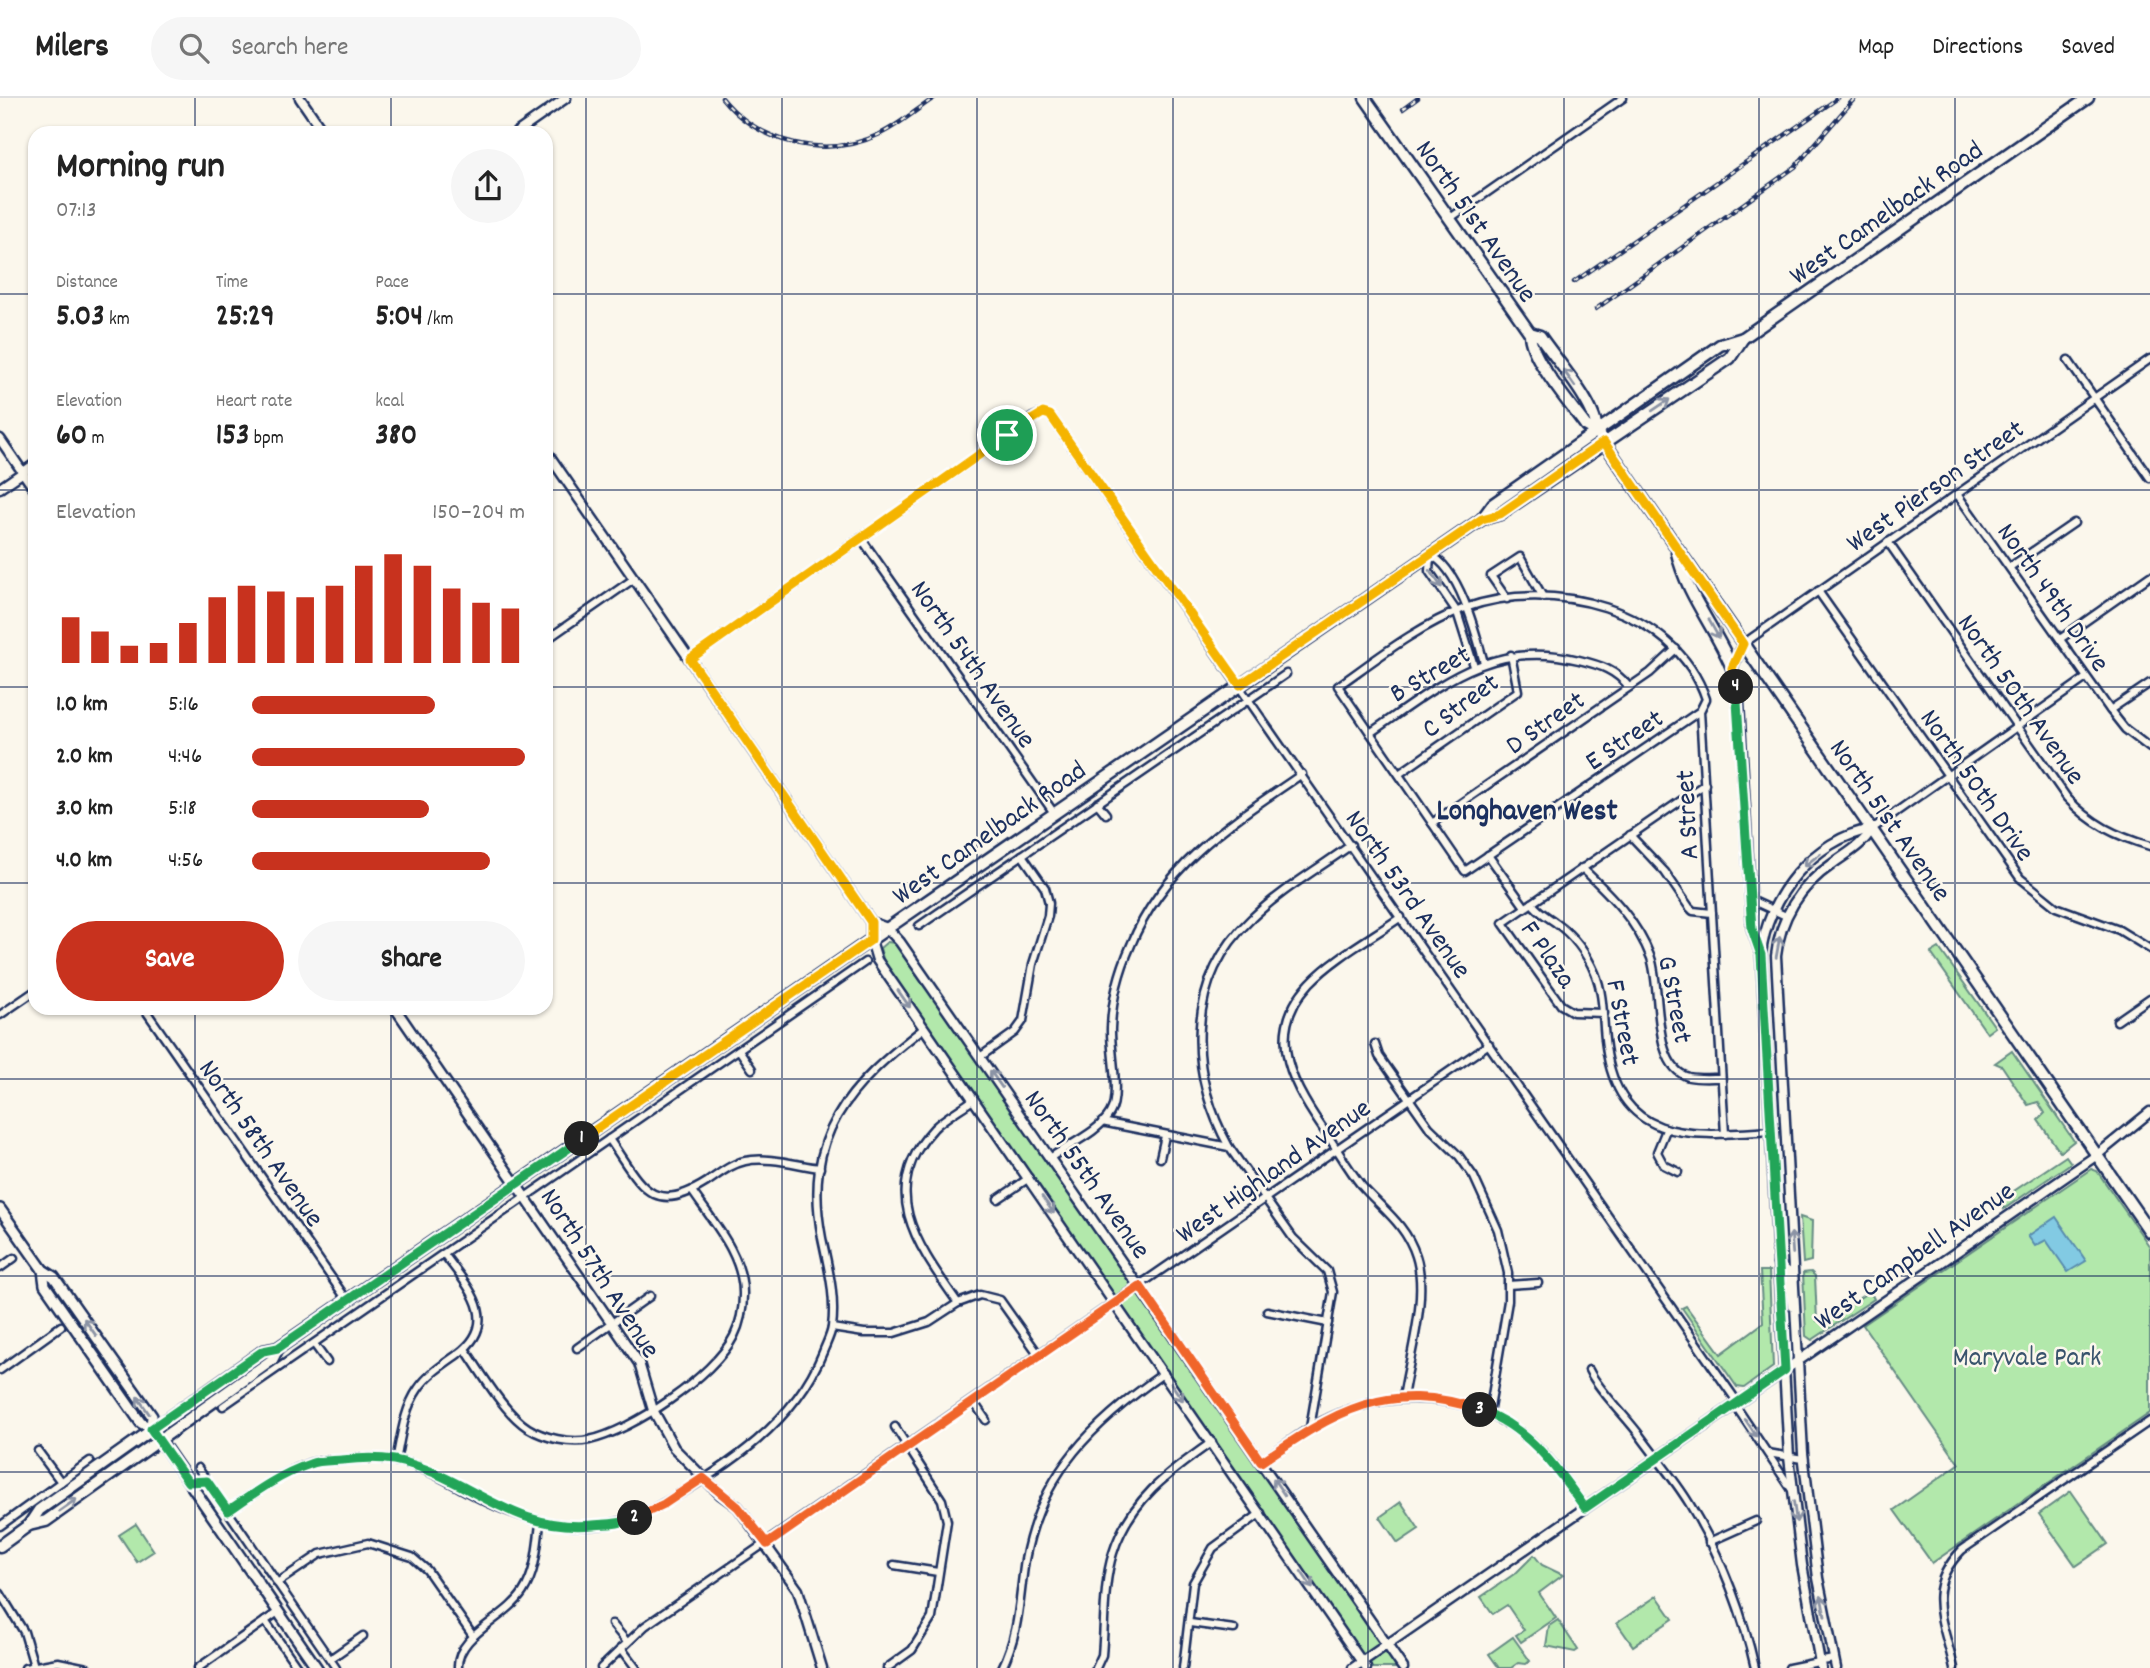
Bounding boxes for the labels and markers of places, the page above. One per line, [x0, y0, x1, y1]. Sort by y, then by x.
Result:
pin [977, 405, 1037, 465]
pin: 4 [1718, 670, 1754, 704]
pin: 1 [564, 1122, 600, 1156]
pin: 3 [1462, 1392, 1498, 1428]
pin: 2 [618, 1500, 652, 1536]

